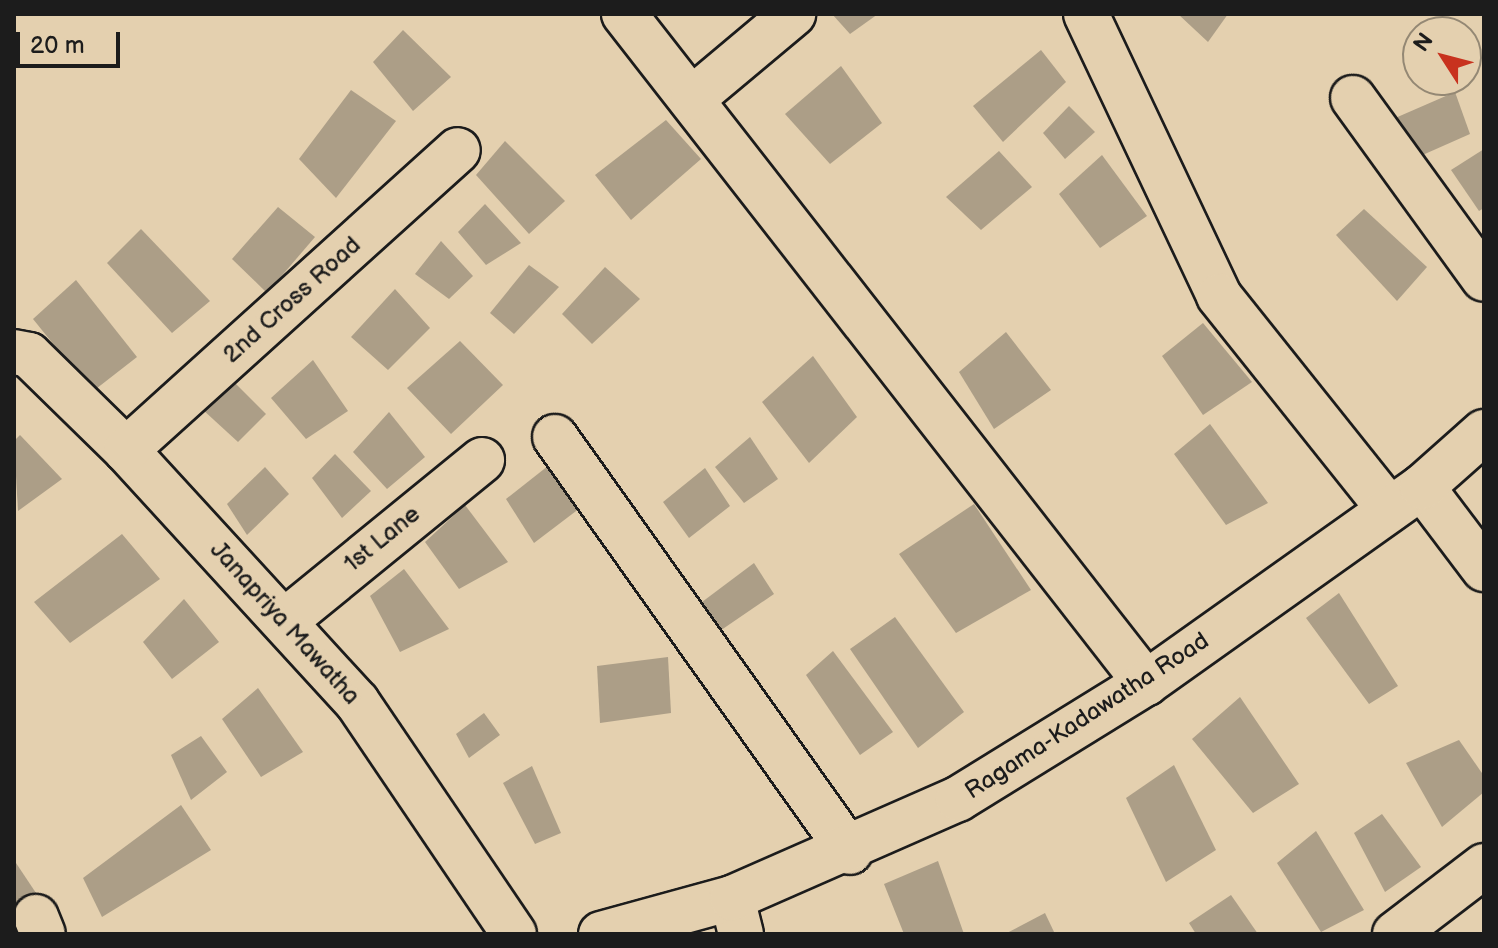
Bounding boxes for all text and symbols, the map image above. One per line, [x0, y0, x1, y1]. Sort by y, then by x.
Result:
scale bar [20, 16, 124, 66]
north arrow [1402, 16, 1482, 96]
text: N [1408, 28, 1440, 57]
text: 20 m [30, 31, 85, 60]
street label: 2nd Cross Road [217, 231, 367, 369]
street label: 1st Lane [338, 500, 426, 578]
street label: Janapriya Mawatha [204, 536, 366, 710]
street label: Ragama-Kadawatha Road [960, 626, 1214, 806]

